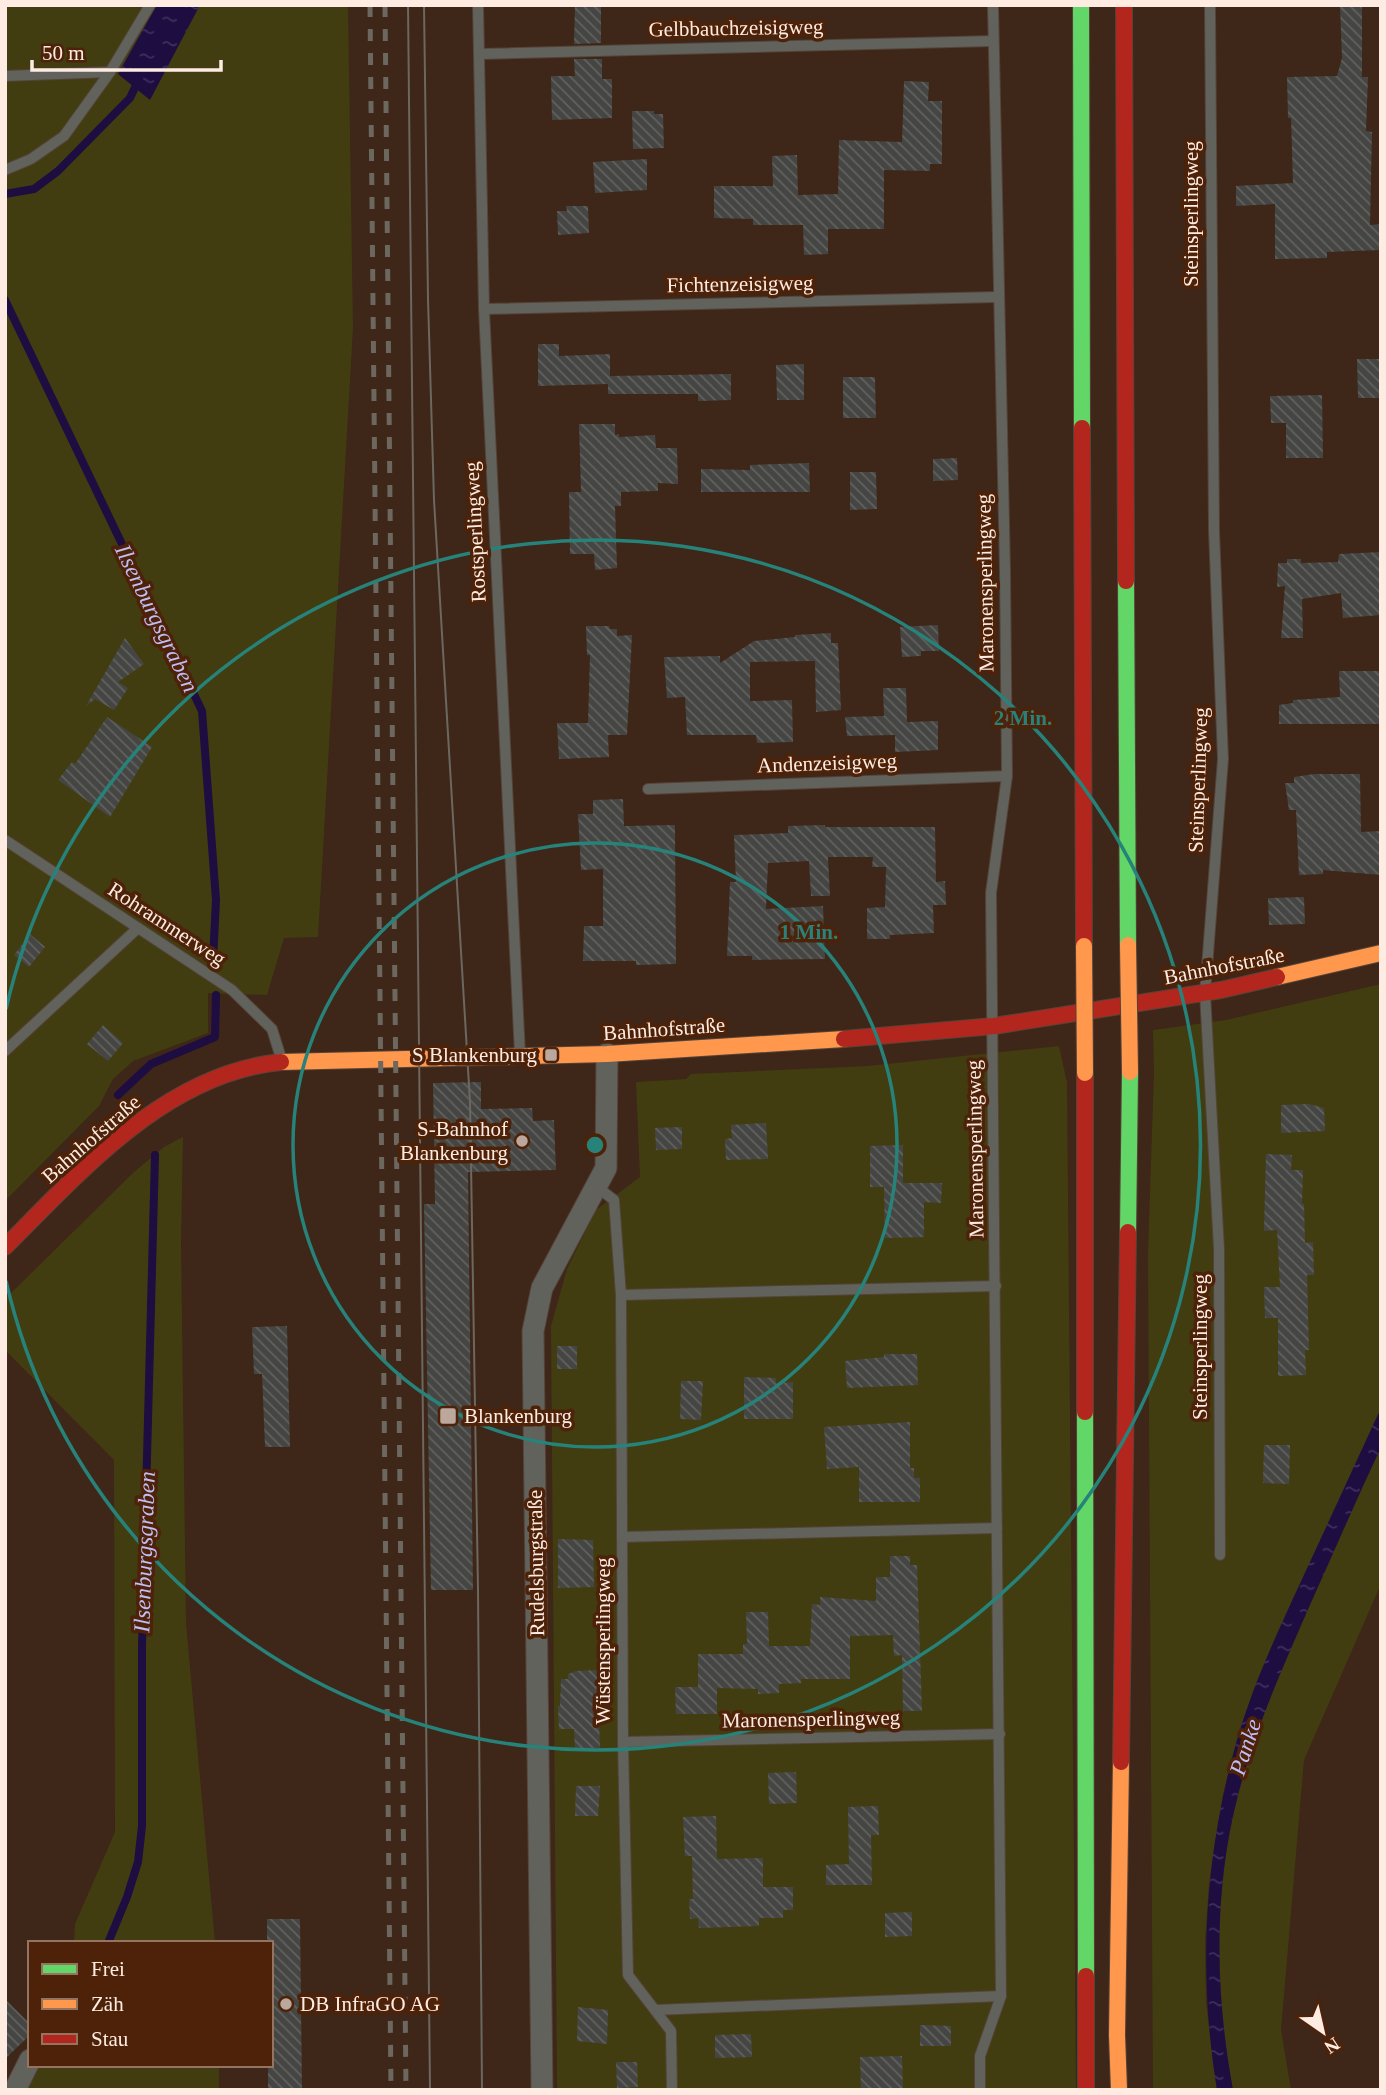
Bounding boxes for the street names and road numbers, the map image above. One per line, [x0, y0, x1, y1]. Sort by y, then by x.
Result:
street label: Gelbbauchzeisigweg [648, 14, 824, 42]
street label: Steinsperlingweg [1179, 141, 1203, 287]
street label: Fichtenzeisigweg [666, 271, 814, 297]
street label: Rostsperlingweg [459, 460, 491, 603]
street label: Maronensperlingweg [971, 493, 999, 672]
street label: Steinsperlingweg [1183, 706, 1213, 853]
street label: Andenzeisigweg [757, 749, 898, 777]
street label: Rohrammerweg [104, 877, 231, 971]
street label: Bahnhofstraße [1162, 943, 1286, 989]
street label: Bahnhofstraße [602, 1013, 726, 1045]
street label: Maronensperlingweg [961, 1059, 989, 1238]
street label: Bahnhofstraße [37, 1090, 145, 1188]
street label: Steinsperlingweg [1188, 1274, 1212, 1420]
street label: Rudelsburgstraße [523, 1490, 549, 1636]
street label: Wüstensperlingweg [591, 1557, 615, 1724]
street label: Maronensperlingweg [722, 1705, 901, 1733]

